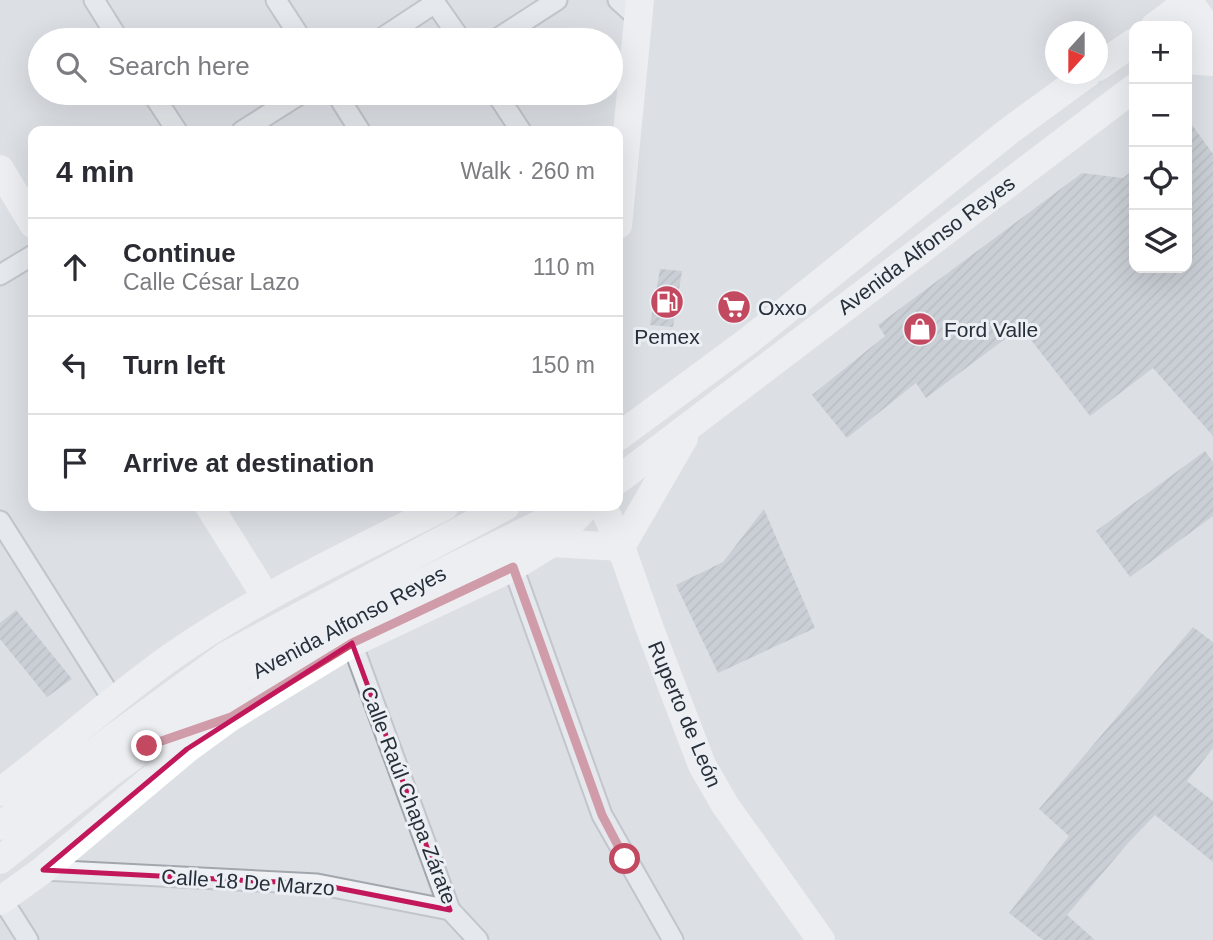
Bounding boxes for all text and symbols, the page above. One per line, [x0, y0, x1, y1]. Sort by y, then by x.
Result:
north arrow [1045, 21, 1108, 84]
map controls [1129, 21, 1192, 273]
button: + [1129, 21, 1192, 84]
search box [28, 28, 623, 105]
icon: search [52, 48, 90, 86]
text: Search here [108, 51, 250, 81]
button: − [1129, 84, 1192, 147]
button: locate [1129, 147, 1192, 210]
text: 4 min [56, 155, 134, 188]
text: Walk · 260 m [460, 158, 595, 184]
street label: Avenida Alfonso Reyes [833, 171, 1019, 319]
button: layers [1129, 210, 1192, 273]
text: Continue [123, 238, 236, 268]
icon: ahead [56, 248, 94, 286]
text: 110 m [533, 254, 595, 280]
text: Calle César Lazo [123, 269, 299, 295]
fuel station icon: Pemex [648, 283, 686, 321]
supermarket icon: Oxxo [715, 288, 753, 326]
place label: Oxxo [758, 296, 807, 319]
shop icon: Ford Valle [901, 310, 939, 348]
place label: Ford Valle [944, 318, 1038, 341]
place label: Pemex [634, 325, 700, 348]
icon: left [56, 346, 94, 384]
text: Turn left [123, 350, 225, 380]
text: 150 m [531, 352, 595, 378]
icon: arrive [56, 444, 94, 482]
text: Arrive at destination [123, 448, 374, 478]
street label: Avenida Alfonso Reyes [248, 561, 450, 683]
street label: Ruperto de León [644, 637, 726, 791]
street label: Calle Raúl Chapa Zárate [357, 683, 461, 907]
route end [131, 730, 162, 761]
route start [609, 843, 640, 874]
street label: Calle 18 De Marzo [160, 864, 336, 900]

